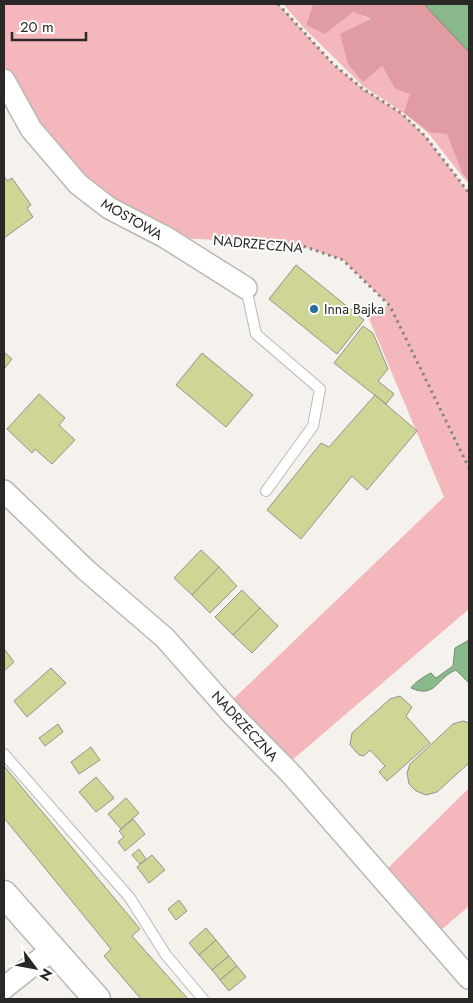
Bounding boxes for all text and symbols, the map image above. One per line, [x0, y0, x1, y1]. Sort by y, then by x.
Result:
scale bar [12, 10, 86, 42]
text: 20 m [20, 16, 54, 38]
street label: MOSTOWA [97, 193, 167, 245]
street label: NADRZECZNA [212, 230, 304, 258]
place label: Inna Bajka [324, 299, 384, 319]
marker: Inna Bajka [308, 303, 320, 315]
street label: NADRZECZNA [207, 686, 283, 766]
north arrow [10, 943, 60, 993]
text: N [35, 965, 57, 985]

